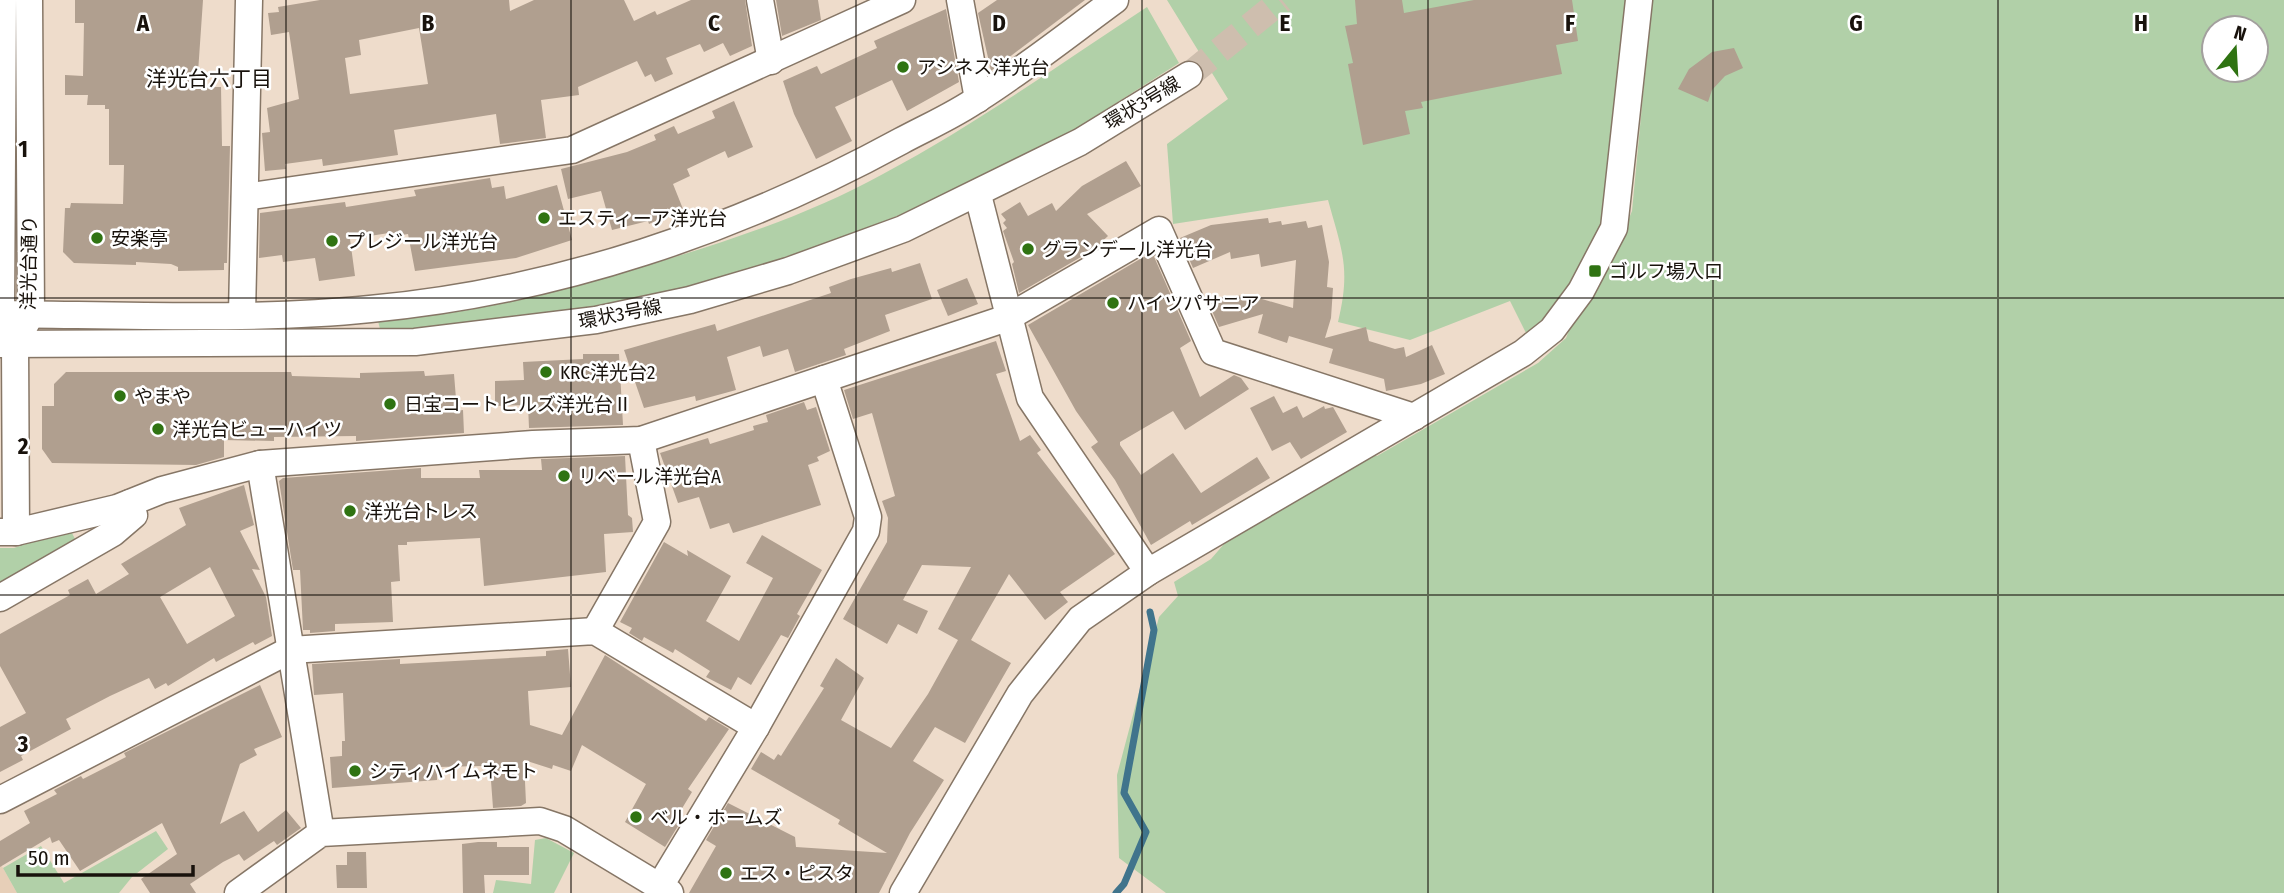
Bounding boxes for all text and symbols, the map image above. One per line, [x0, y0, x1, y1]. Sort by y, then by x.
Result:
text: A [136, 9, 150, 37]
text: B [422, 9, 435, 37]
text: C [708, 9, 720, 37]
text: D [992, 9, 1006, 37]
text: E [1280, 9, 1291, 37]
text: F [1565, 9, 1575, 37]
text: G [1849, 9, 1863, 37]
text: H [2134, 9, 2148, 37]
north arrow [2200, 14, 2270, 84]
text: N [2231, 21, 2249, 46]
place label: アシネス洋光台 [917, 56, 1049, 79]
marker: アシネス洋光台 [895, 59, 911, 75]
district label: 洋光台六丁目 [146, 66, 272, 92]
street label: 環状3号線 [1100, 71, 1184, 135]
text: 1 [18, 135, 28, 163]
place label: エスティーア洋光台 [558, 207, 727, 230]
marker: エスティーア洋光台 [536, 210, 552, 226]
street label: 洋光台通り [17, 215, 41, 311]
place label: 安楽亭 [111, 227, 168, 250]
marker: 安楽亭 [89, 230, 105, 246]
place label: プレジール洋光台 [346, 230, 498, 253]
marker: プレジール洋光台 [324, 233, 340, 249]
place label: グランデール洋光台 [1042, 238, 1213, 261]
marker: グランデール洋光台 [1020, 241, 1036, 257]
place label: ゴルフ場入口 [1609, 260, 1723, 283]
marker: ゴルフ場入口 [1587, 263, 1603, 279]
place label: ハイツパサニア [1127, 292, 1260, 315]
street label: 環状3号線 [576, 295, 664, 333]
marker: ハイツパサニア [1105, 295, 1121, 311]
place label: KRC洋光台2 [560, 361, 655, 384]
marker: KRC洋光台2 [538, 364, 554, 380]
place label: やまや [134, 385, 191, 408]
marker: やまや [112, 388, 128, 404]
place label: 日宝コートヒルズ洋光台Ⅱ [404, 393, 632, 416]
marker: 日宝コートヒルズ洋光台Ⅱ [382, 396, 398, 412]
place label: 洋光台ビューハイツ [172, 418, 342, 441]
marker: 洋光台ビューハイツ [150, 421, 166, 437]
text: 2 [17, 432, 29, 460]
place label: リベール洋光台A [578, 465, 721, 488]
marker: リベール洋光台A [556, 468, 572, 484]
place label: 洋光台トレス [364, 500, 478, 523]
marker: 洋光台トレス [342, 503, 358, 519]
text: 3 [17, 730, 29, 758]
place label: シティハイムネモト [369, 760, 538, 783]
marker: シティハイムネモト [347, 763, 363, 779]
place label: ベル・ホームズ [650, 806, 782, 829]
marker: ベル・ホームズ [628, 809, 644, 825]
scale bar [18, 834, 192, 878]
text: 50 m [28, 845, 70, 871]
place label: エス・ピスタ [740, 862, 854, 885]
marker: エス・ピスタ [718, 865, 734, 881]

